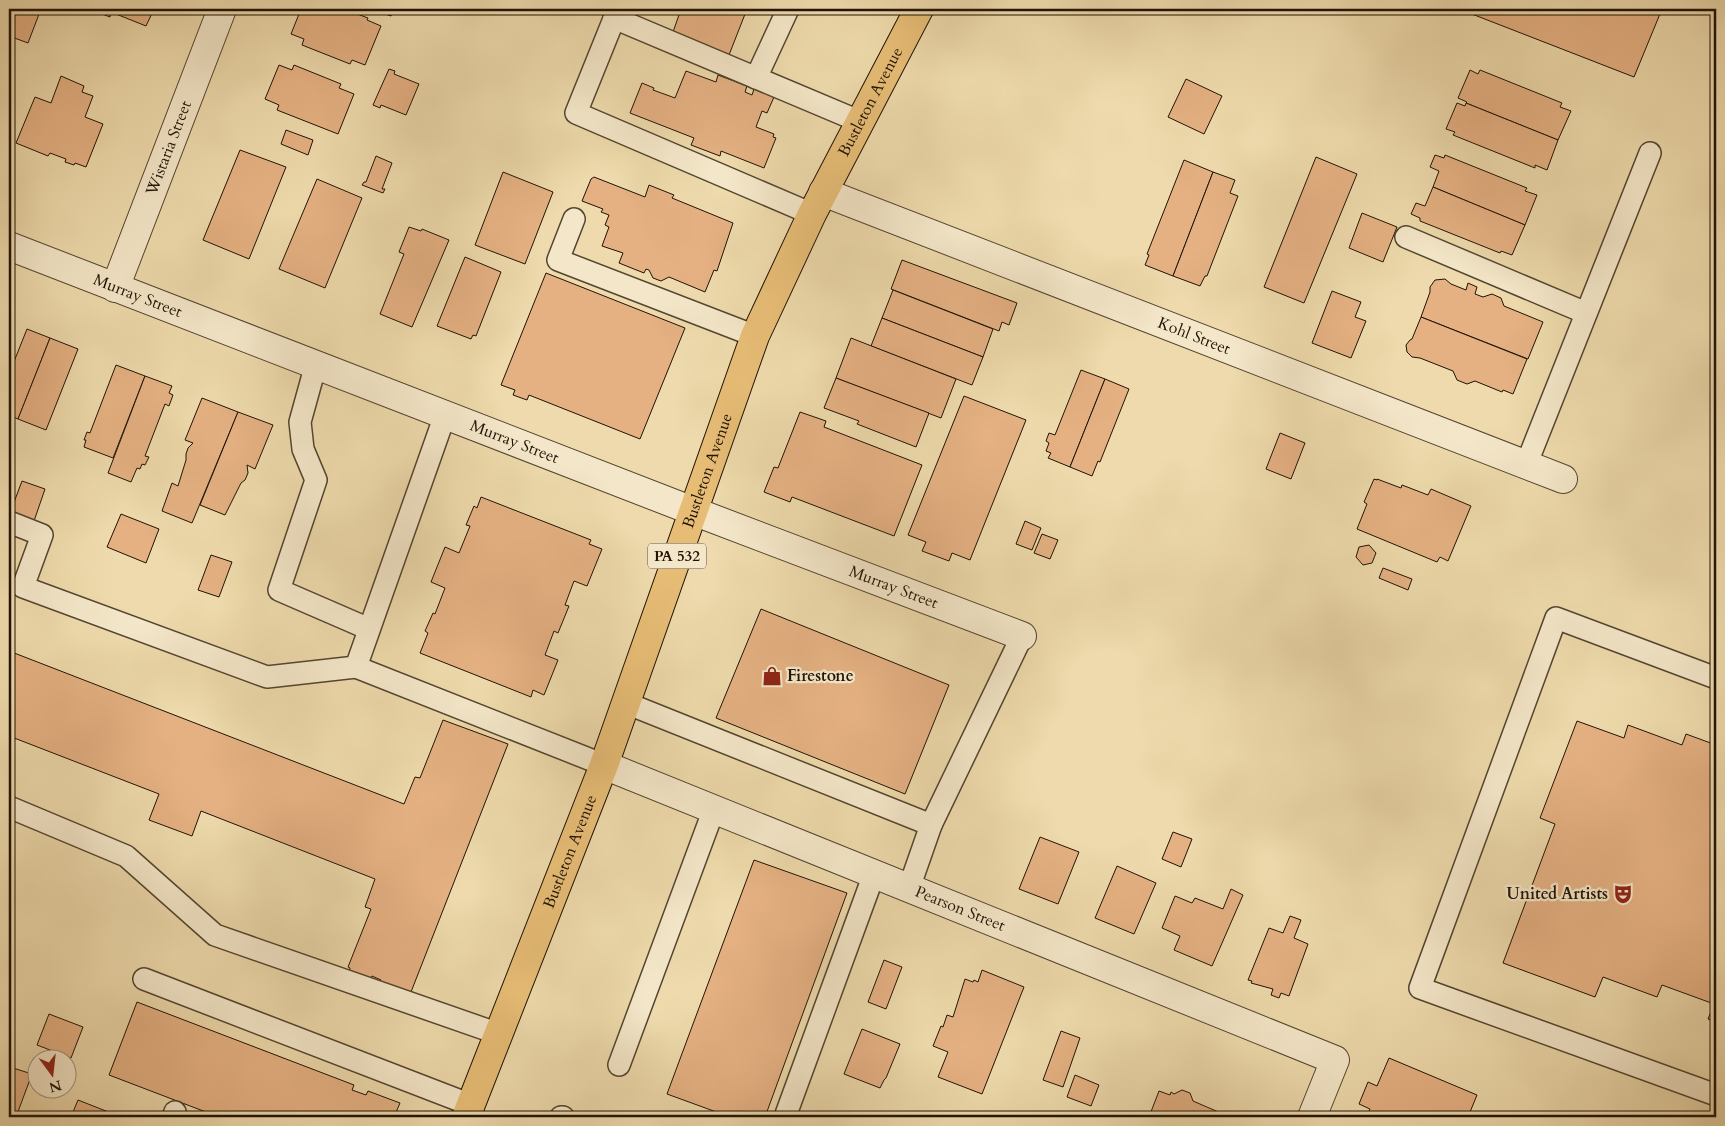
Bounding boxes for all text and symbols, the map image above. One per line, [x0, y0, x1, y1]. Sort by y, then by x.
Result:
street label: Bustleton Avenue [833, 43, 908, 160]
street label: Wistaria Street [140, 98, 197, 199]
street label: Murray Street [90, 269, 185, 323]
street label: Kohl Street [1155, 312, 1234, 360]
street label: Bustleton Avenue [677, 410, 738, 531]
street label: Murray Street [467, 415, 562, 469]
road number: PA 532 [648, 544, 706, 568]
street label: Murray Street [846, 560, 941, 614]
shop icon: Firestone [761, 665, 783, 687]
place label: Firestone [787, 665, 854, 687]
street label: Bustleton Avenue [538, 792, 602, 912]
street label: Pearson Street [912, 881, 1008, 937]
place label: United Artists [1507, 883, 1608, 905]
theatre icon: United Artists [1612, 883, 1634, 905]
north arrow [28, 1048, 78, 1098]
text: N [47, 1075, 64, 1097]

